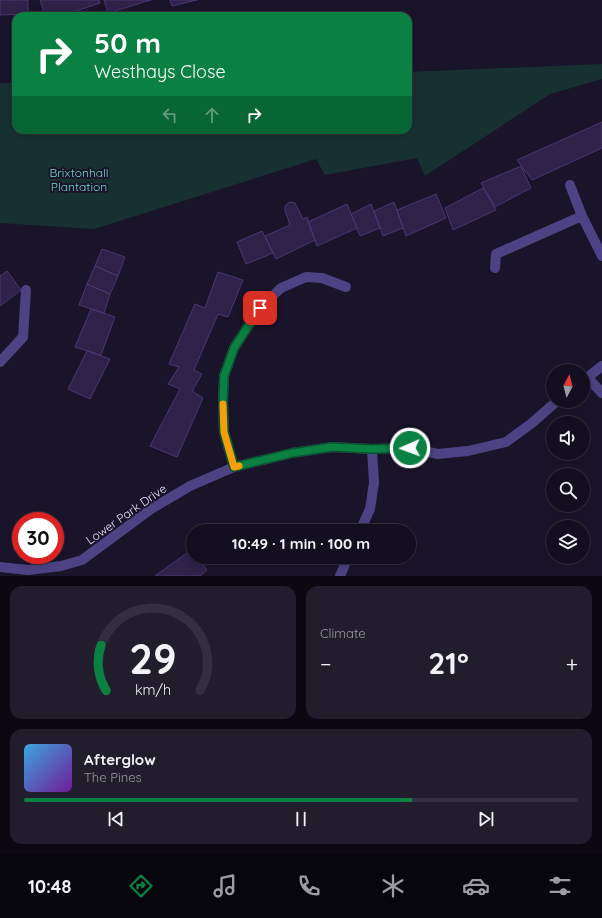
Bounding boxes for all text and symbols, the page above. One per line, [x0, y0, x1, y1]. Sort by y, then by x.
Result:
text: 50 m [94, 25, 161, 60]
icon: right [28, 28, 80, 80]
text: Westhays Close [94, 60, 226, 83]
icon: left [159, 104, 181, 126]
icon: ahead [201, 104, 223, 126]
icon: right [243, 104, 265, 126]
park label: Brixtonhall Plantation [49, 165, 109, 194]
pin [243, 291, 277, 325]
icon: arrive [249, 297, 271, 319]
north arrow [546, 364, 590, 408]
map controls [546, 364, 590, 564]
button: sound [546, 416, 590, 460]
position arrow [389, 427, 431, 469]
button: search [546, 468, 590, 512]
street label: Lower Park Drive [83, 481, 169, 547]
speed limit sign: 30 [12, 512, 64, 564]
button: layers [546, 520, 590, 564]
text: 10:49 · 1 min · 100 m [232, 534, 370, 553]
text: Climate [320, 625, 366, 641]
text: 29 [129, 631, 177, 683]
text: 21° [428, 644, 469, 682]
text: − [320, 650, 331, 678]
text: + [566, 650, 578, 678]
text: km/h [135, 680, 171, 698]
text: Afterglow [84, 750, 156, 769]
text: The Pines [84, 769, 142, 785]
icon: previous [105, 808, 127, 830]
icon: pause [290, 808, 312, 830]
icon: next [475, 808, 497, 830]
icon: directions [127, 872, 155, 900]
icon: music [211, 872, 239, 900]
icon: phone [295, 872, 323, 900]
icon: climate [379, 872, 407, 900]
icon: car [462, 872, 490, 900]
icon: filters [546, 872, 574, 900]
text: 10:48 [28, 875, 71, 898]

